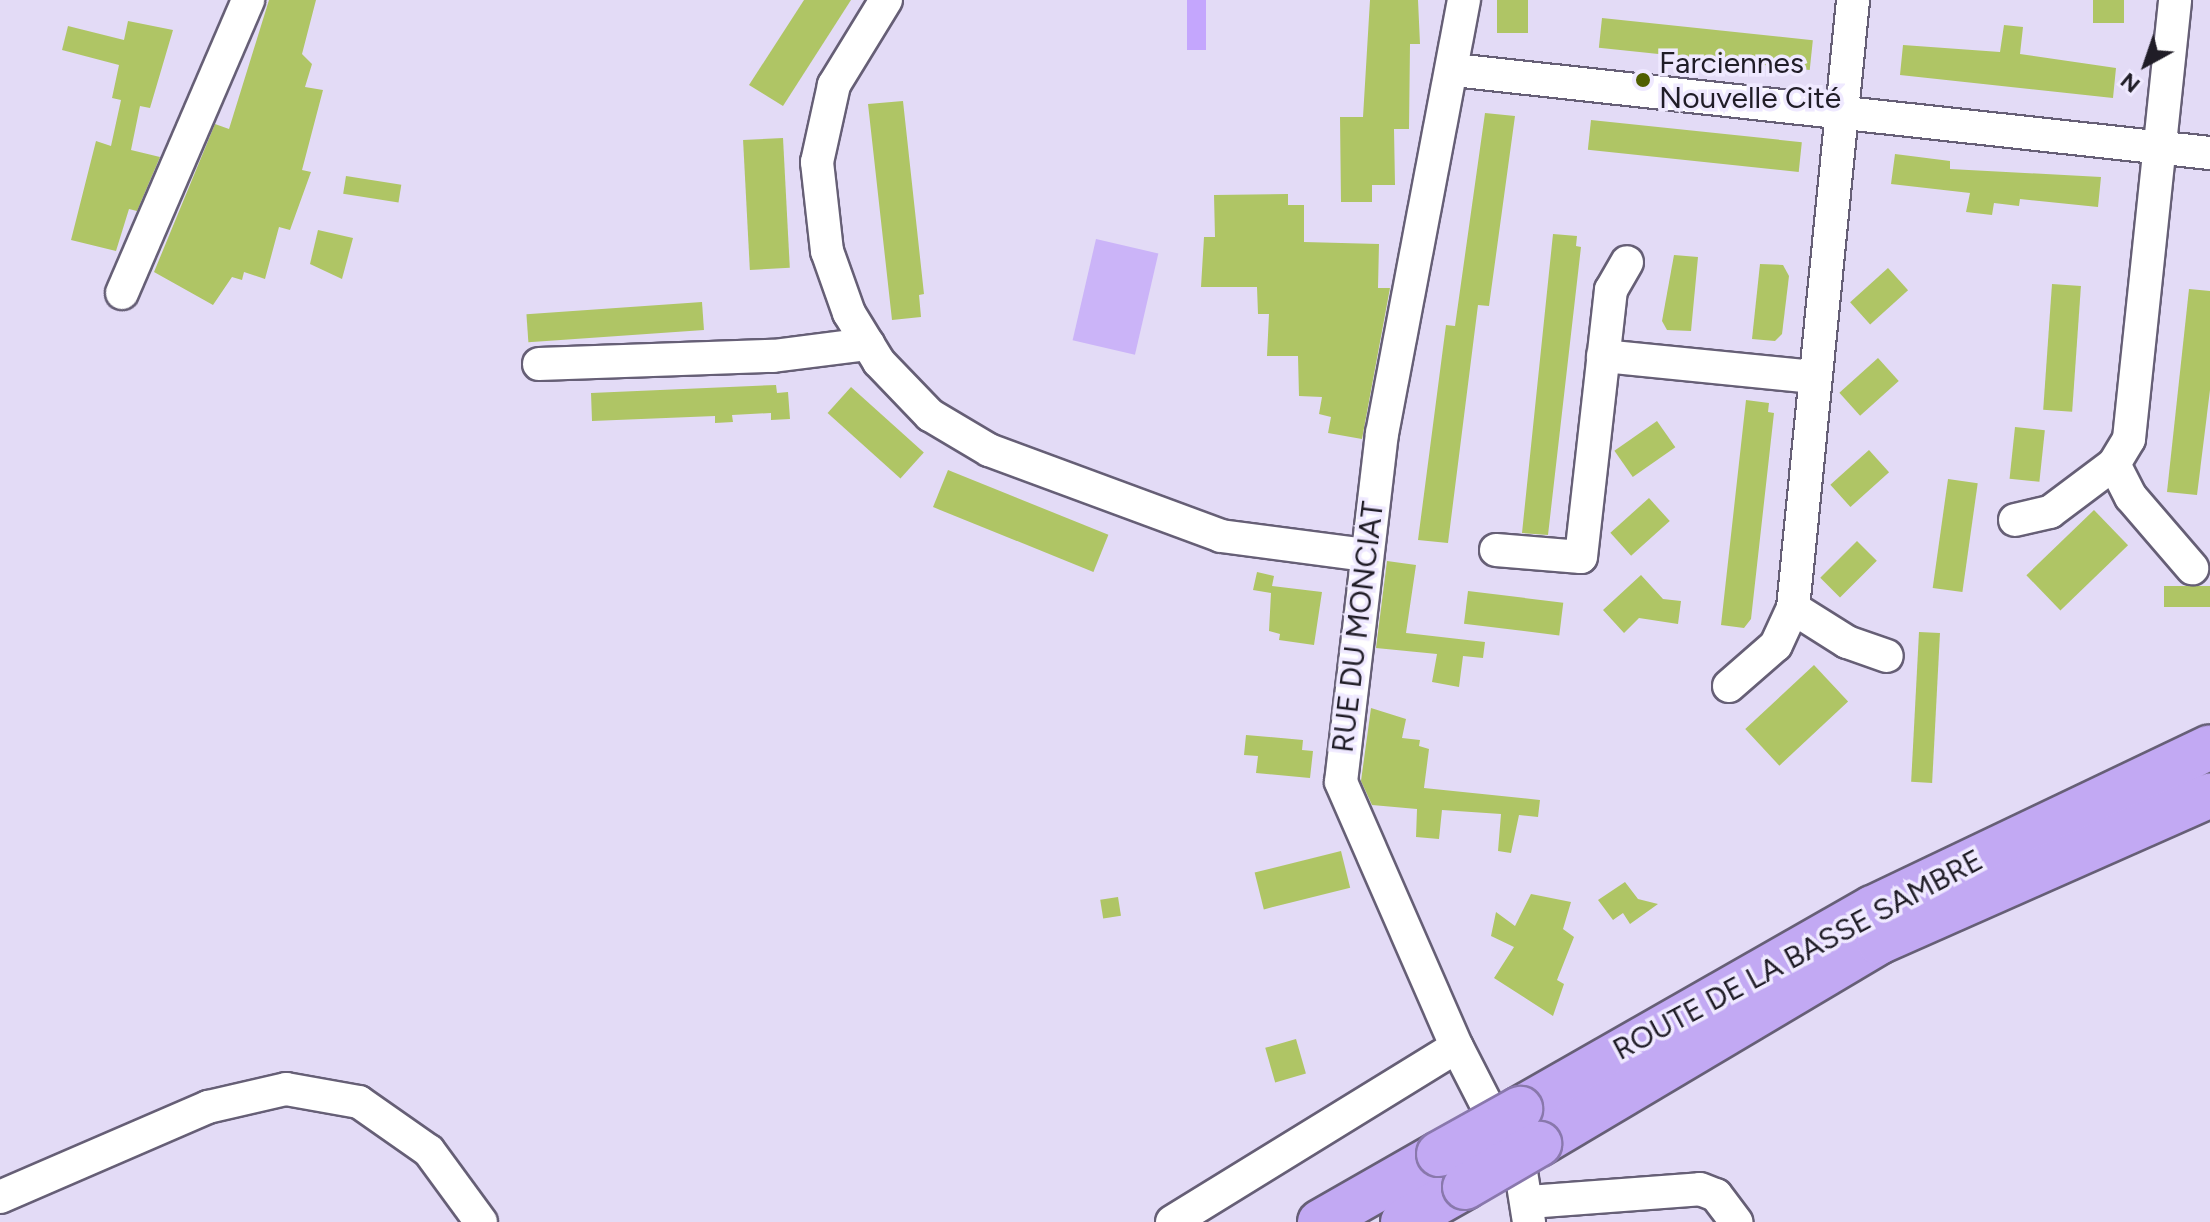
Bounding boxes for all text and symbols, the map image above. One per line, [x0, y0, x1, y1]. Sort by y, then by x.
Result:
north arrow [2106, 24, 2186, 104]
place label: Farciennes Nouvelle Cité [1659, 45, 1841, 116]
text: N [2115, 67, 2145, 99]
marker: Farciennes Nouvelle Cité [1634, 71, 1652, 89]
street label: RUE DU MONCIAT [1325, 499, 1391, 755]
street label: ROUTE DE LA BASSE SAMBRE [1607, 842, 1989, 1068]

